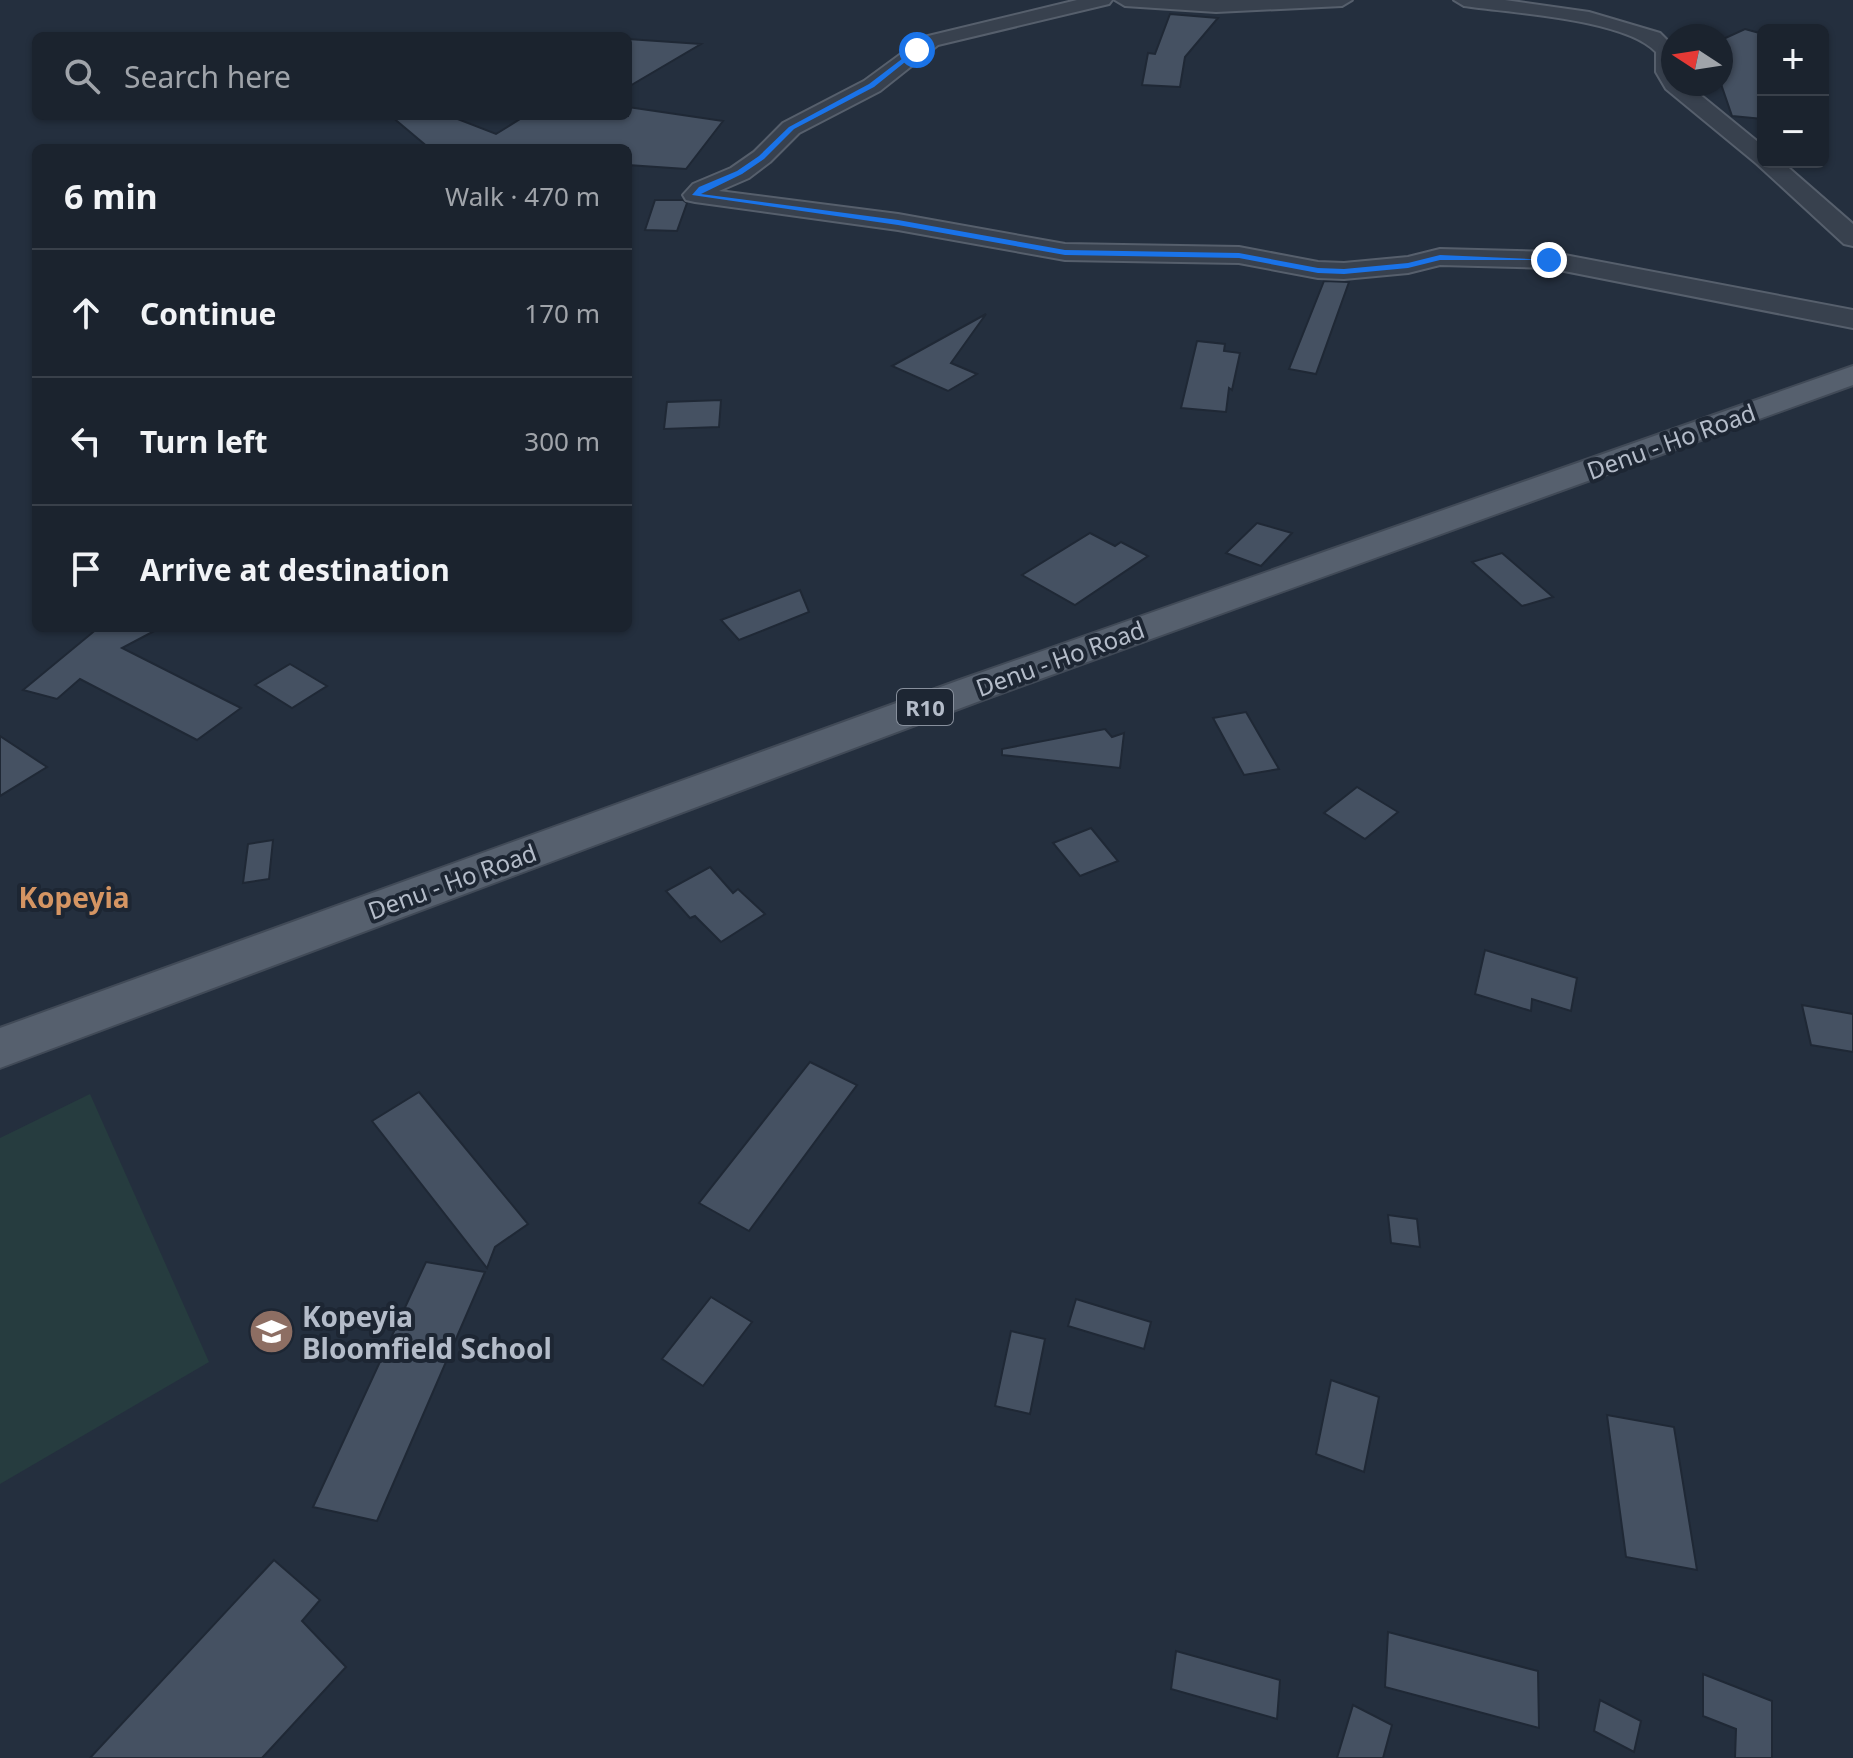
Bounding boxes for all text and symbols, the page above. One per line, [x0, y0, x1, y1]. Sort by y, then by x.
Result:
north arrow [1661, 24, 1733, 96]
map controls [1757, 24, 1829, 168]
button: + [1757, 24, 1829, 96]
search box [32, 32, 632, 120]
route start [899, 32, 935, 68]
icon: search [60, 54, 104, 98]
text: Search here [124, 56, 291, 97]
button: − [1757, 96, 1829, 168]
text: 6 min [64, 173, 158, 219]
text: Walk · 470 m [445, 178, 600, 214]
route end [1531, 242, 1567, 278]
icon: ahead [64, 291, 108, 335]
text: Continue [140, 293, 276, 334]
text: 170 m [524, 295, 600, 331]
street label: Denu - Ho Road [1582, 395, 1760, 487]
icon: left [64, 419, 108, 463]
text: Turn left [140, 421, 268, 462]
text: 300 m [524, 423, 600, 459]
icon: arrive [64, 547, 108, 591]
text: Arrive at destination [140, 549, 450, 590]
street label: Denu - Ho Road [971, 612, 1149, 704]
road number: R10 [897, 689, 953, 725]
street label: Denu - Ho Road [363, 835, 541, 927]
district label: Kopeyia [18, 878, 130, 916]
place label: Kopeyia Bloomfield School [302, 1297, 552, 1367]
school or university icon: Kopeyia Bloomfield School [247, 1308, 295, 1356]

